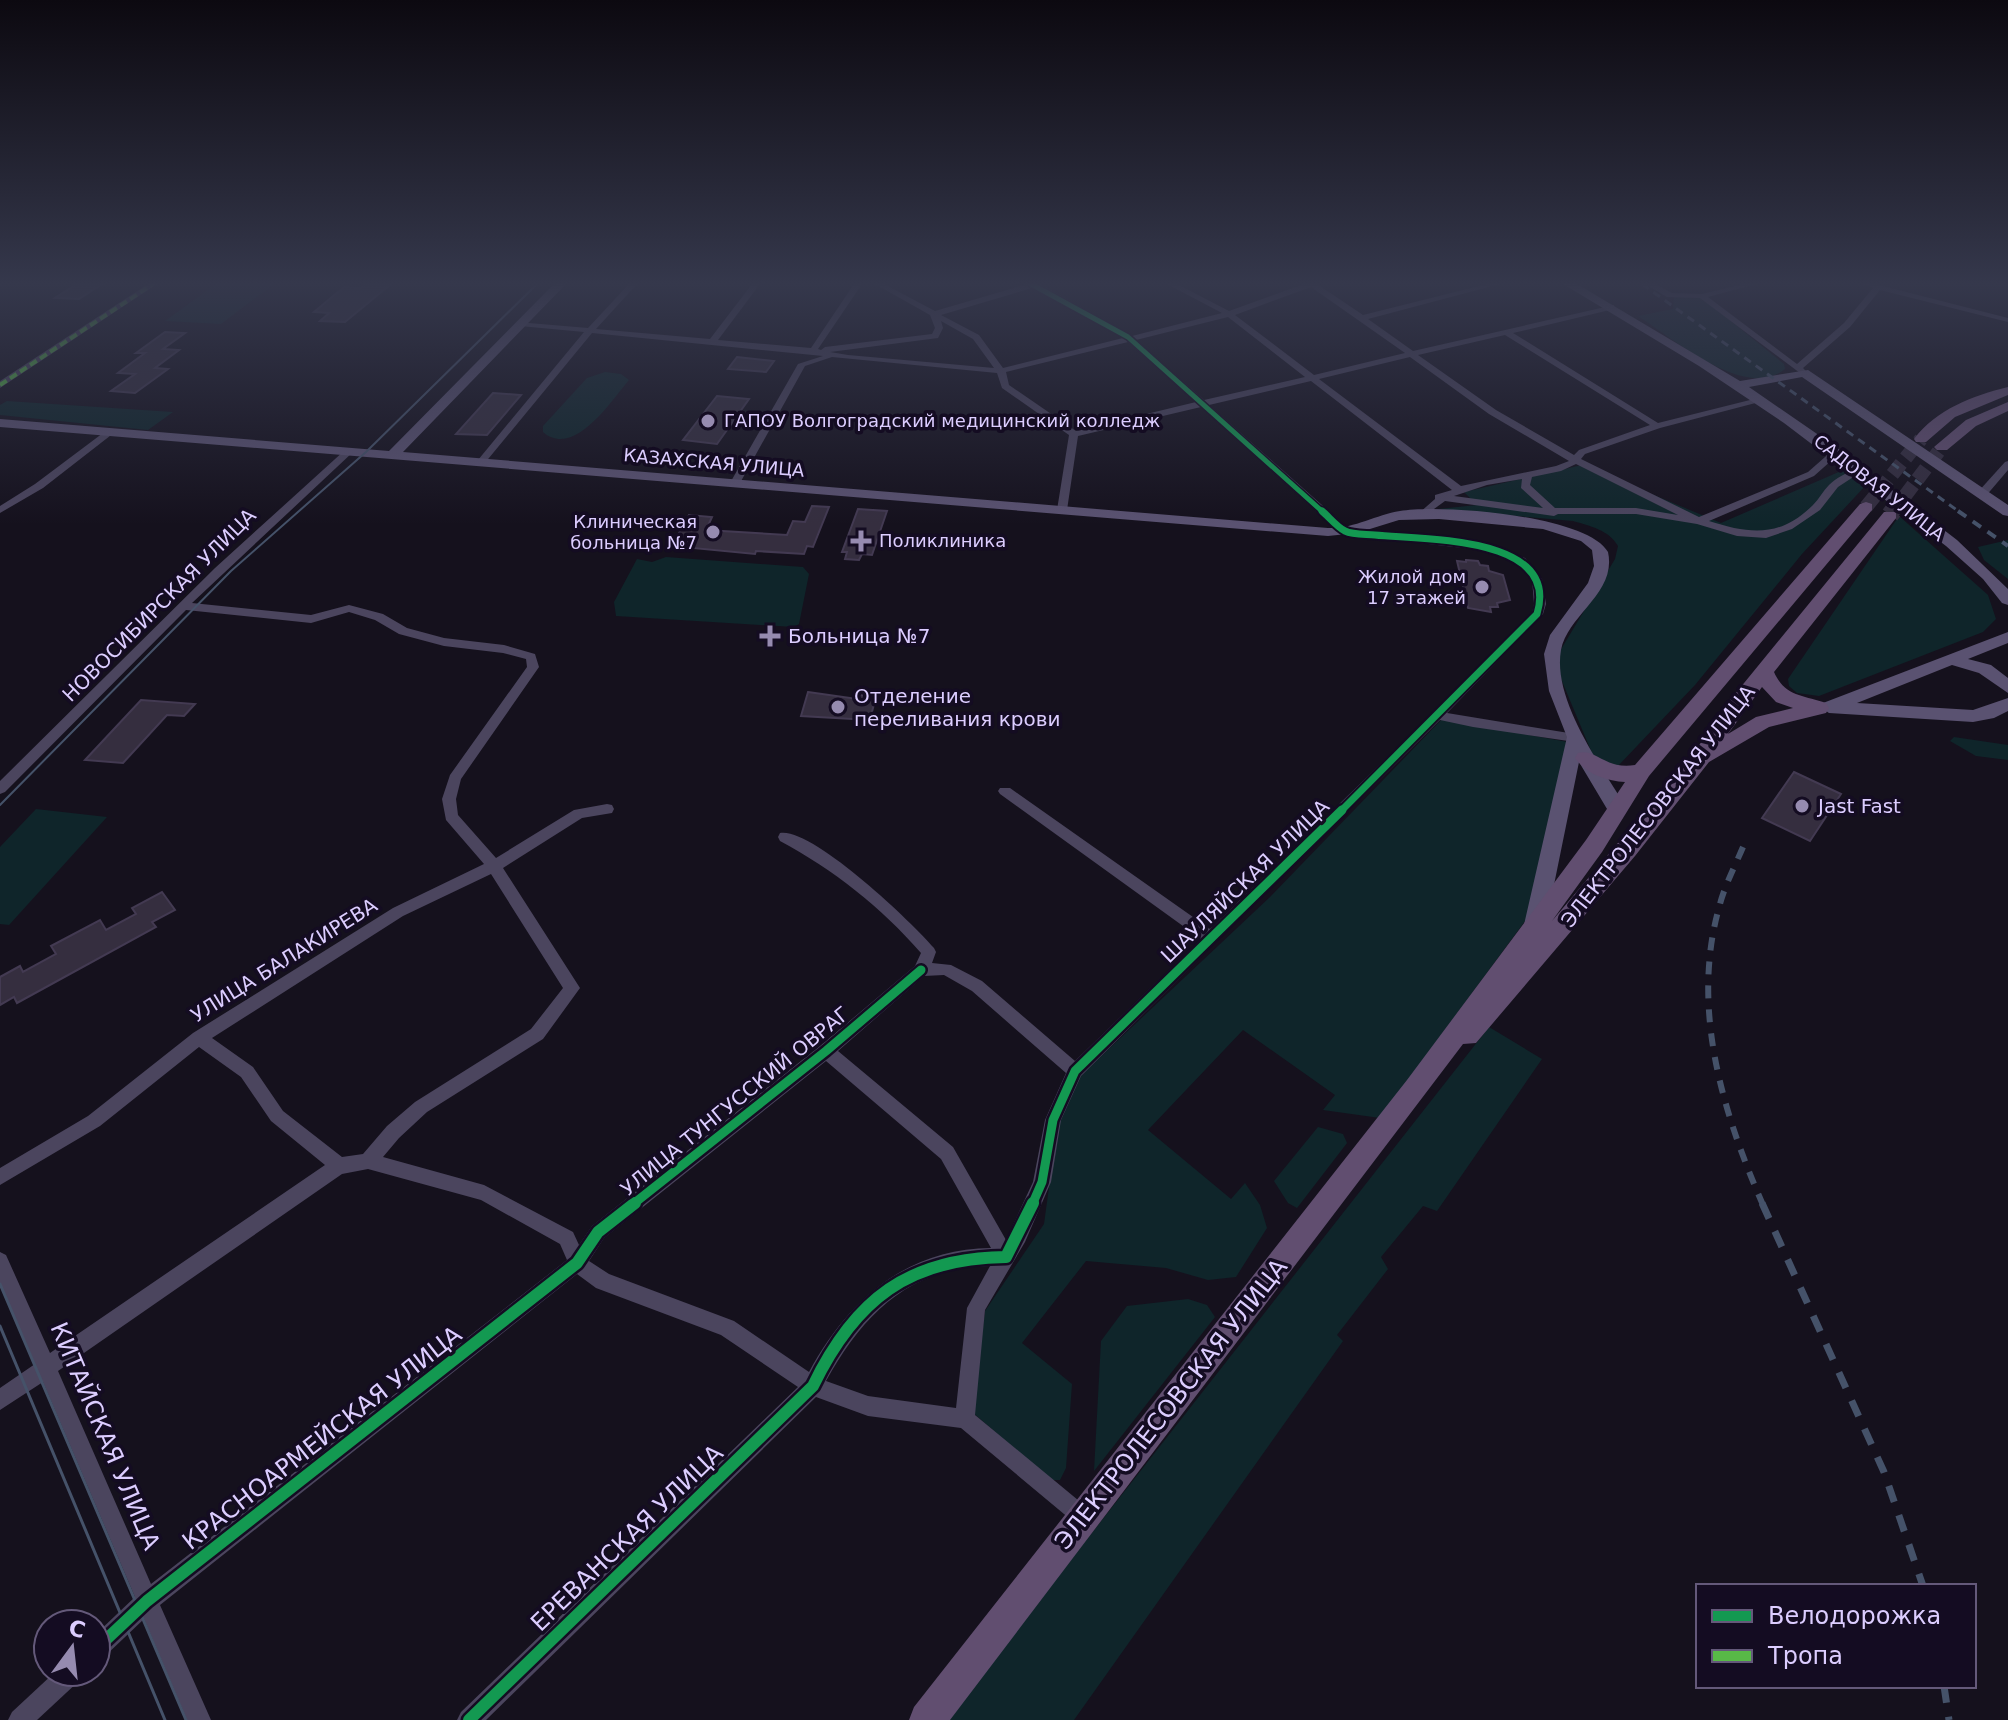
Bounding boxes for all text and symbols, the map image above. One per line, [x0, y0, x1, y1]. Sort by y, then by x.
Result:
place label: ГАПОУ Волгоградский медицинский колледж [724, 410, 1160, 431]
marker: ГАПОУ Волгоградский медицинский колледж [699, 412, 717, 430]
street label: САДОВАЯ УЛИЦА [1810, 430, 1949, 546]
street label: КАЗАХСКАЯ УЛИЦА [623, 444, 806, 481]
street label: НОВОСИБИРСКАЯ УЛИЦА [57, 503, 261, 707]
place label: Клиническая больница №7 [570, 511, 697, 553]
marker: Клиническая больница №7 [704, 523, 722, 541]
marker: Поликлиника [850, 530, 872, 552]
place label: Поликлиника [879, 530, 1006, 551]
place label: Жилой дом 17 этажей [1358, 566, 1466, 608]
marker: Жилой дом 17 этажей [1473, 578, 1491, 596]
place label: Больница №7 [788, 624, 930, 648]
marker: Больница №7 [759, 625, 781, 647]
street label: ЭЛЕКТРОЛЕСОВСКАЯ УЛИЦА [1556, 680, 1760, 932]
place label: Отделение переливания крови [854, 684, 1060, 731]
marker: Отделение переливания крови [829, 698, 847, 716]
street label: ШАУЛЯЙСКАЯ УЛИЦА [1156, 794, 1334, 968]
place label: Jast Fast [1816, 794, 1901, 818]
marker: Jast Fast [1793, 797, 1811, 815]
street label: УЛИЦА БАЛАКИРЕВА [186, 893, 382, 1027]
street label: УЛИЦА ТУНГУССКИЙ ОВРАГ [616, 1001, 854, 1201]
street label: ЭЛЕКТРОЛЕСОВСКАЯ УЛИЦА [1049, 1253, 1293, 1555]
street label: КИТАЙСКАЯ УЛИЦА [44, 1318, 167, 1554]
street label: КРАСНОАРМЕЙСКАЯ УЛИЦА [176, 1319, 468, 1556]
street label: ЕРЕВАНСКАЯ УЛИЦА [525, 1439, 729, 1637]
legend [1696, 1584, 1976, 1688]
text: Велодорожка [1768, 1602, 1941, 1630]
north arrow [32, 1608, 112, 1688]
text: С [66, 1615, 88, 1643]
text: Тропа [1767, 1642, 1843, 1670]

